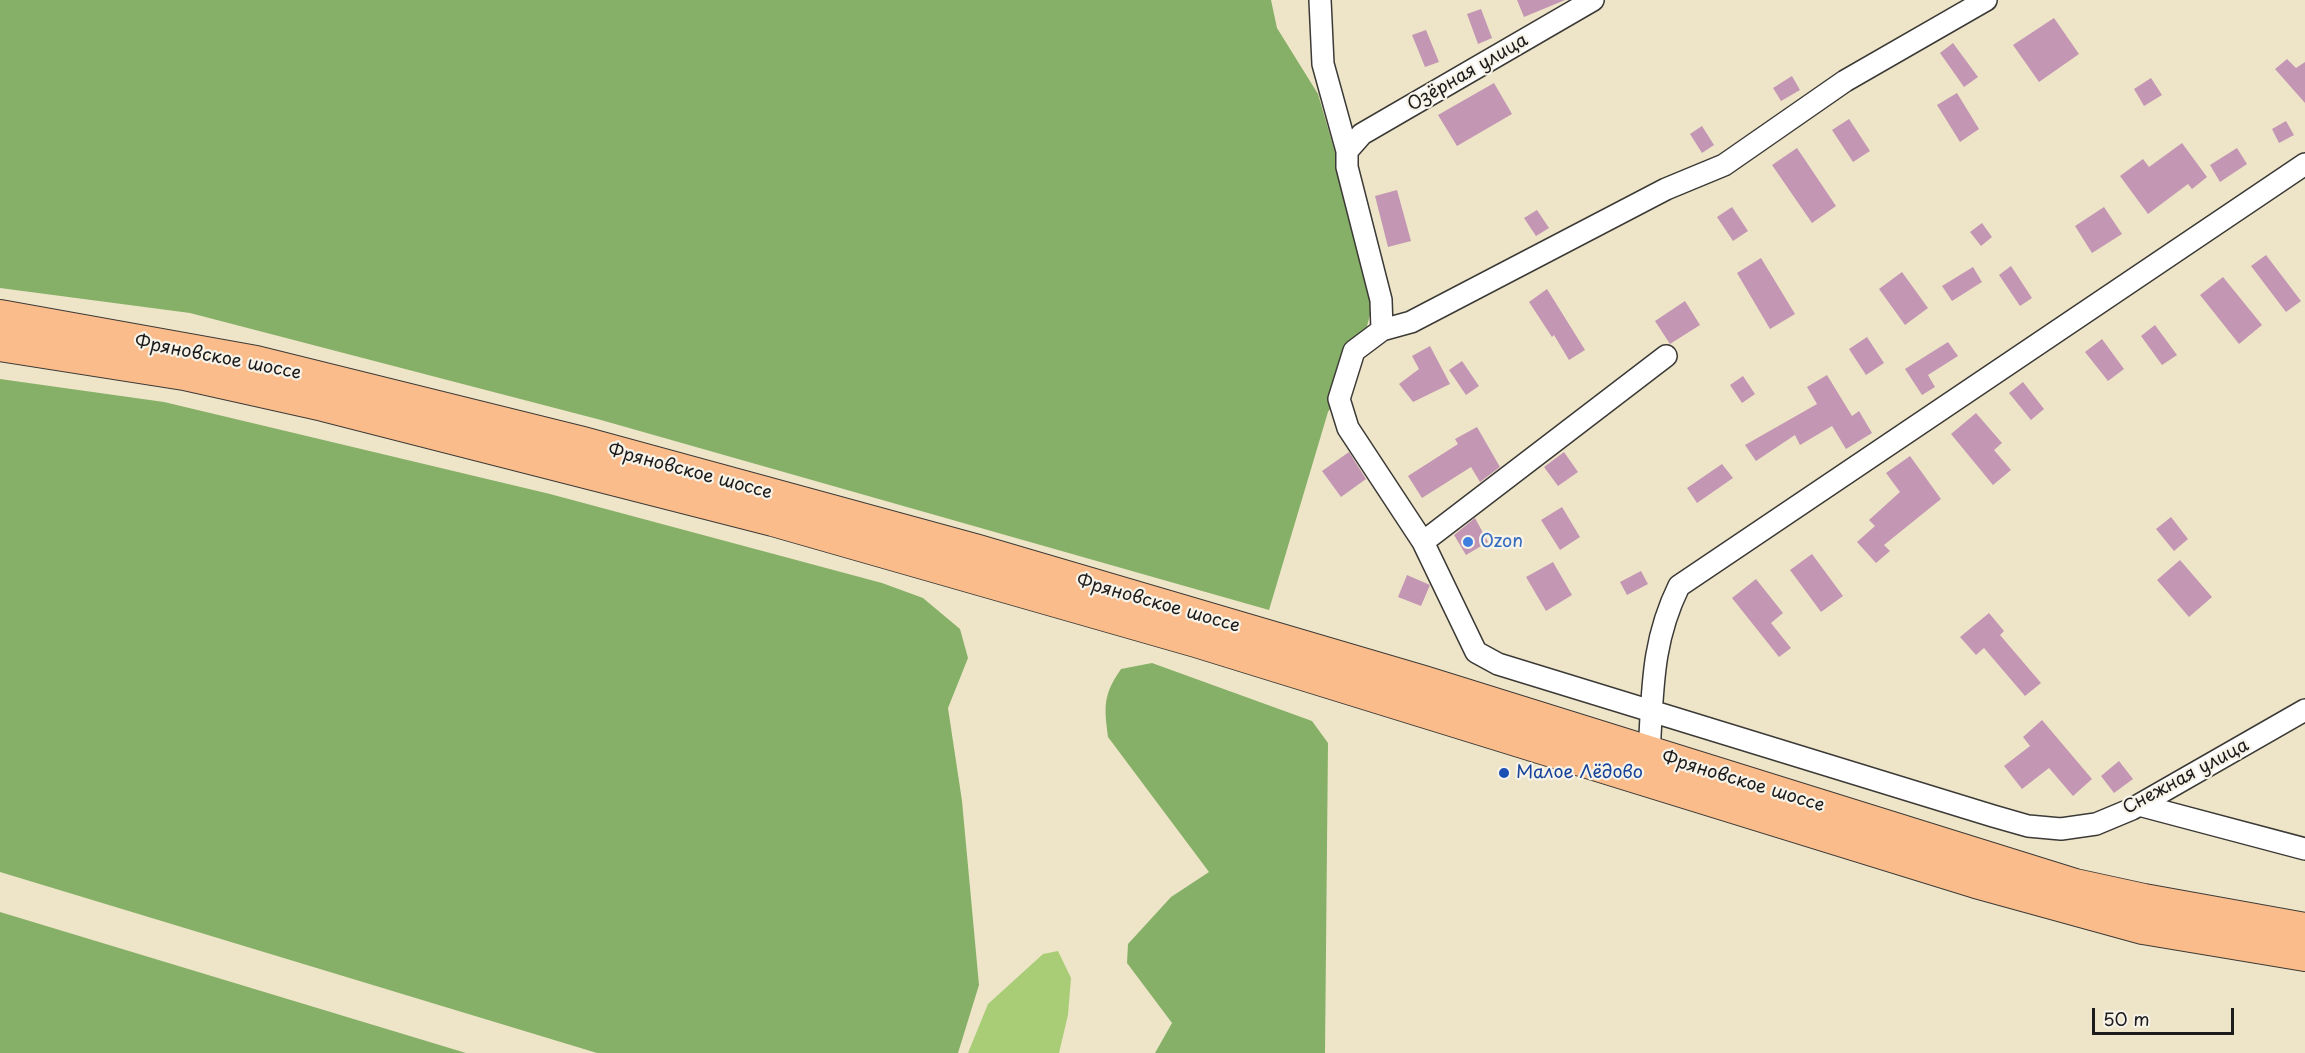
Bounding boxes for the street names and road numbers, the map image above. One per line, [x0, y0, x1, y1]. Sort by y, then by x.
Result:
street label: Озёрная улица [1404, 30, 1532, 116]
street label: Фряновское шоссе [133, 331, 303, 385]
street label: Фряновское шоссе [606, 440, 774, 504]
street label: Фряновское шоссе [1074, 570, 1242, 638]
street label: Снежная улица [2119, 735, 2253, 819]
street label: Фряновское шоссе [1659, 747, 1827, 817]

